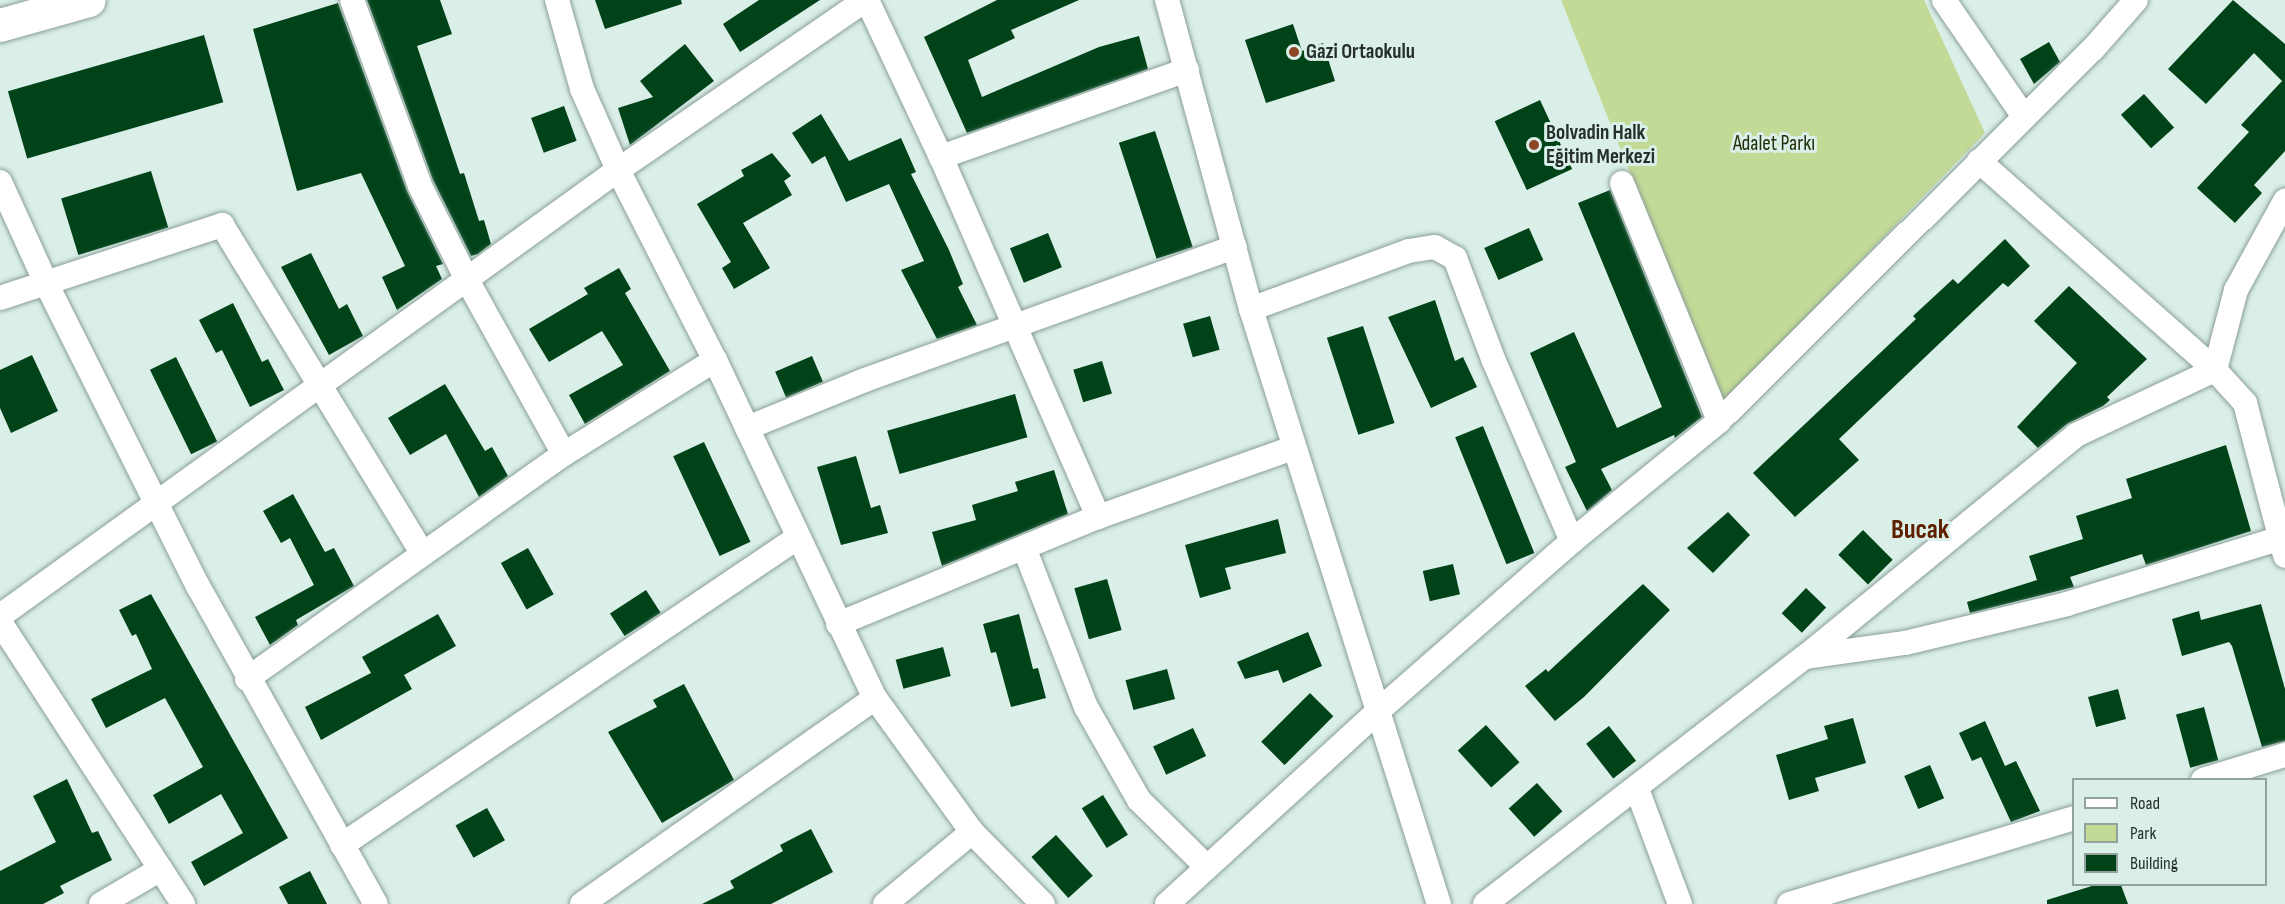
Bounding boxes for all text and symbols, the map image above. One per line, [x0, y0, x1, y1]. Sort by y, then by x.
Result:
place label: Gazi Ortaokulu [1306, 39, 1415, 65]
marker: Gazi Ortaokulu [1287, 45, 1301, 59]
place label: Bolvadin Halk Eğitim Merkezi [1546, 120, 1655, 170]
park label: Adalet Parkı [1733, 131, 1815, 157]
marker: Bolvadin Halk Eğitim Merkezi [1527, 138, 1541, 152]
district label: Bucak [1891, 515, 1949, 547]
legend [2072, 778, 2267, 886]
text: Road [2130, 793, 2160, 814]
text: Park [2130, 823, 2156, 844]
text: Building [2130, 853, 2178, 874]

